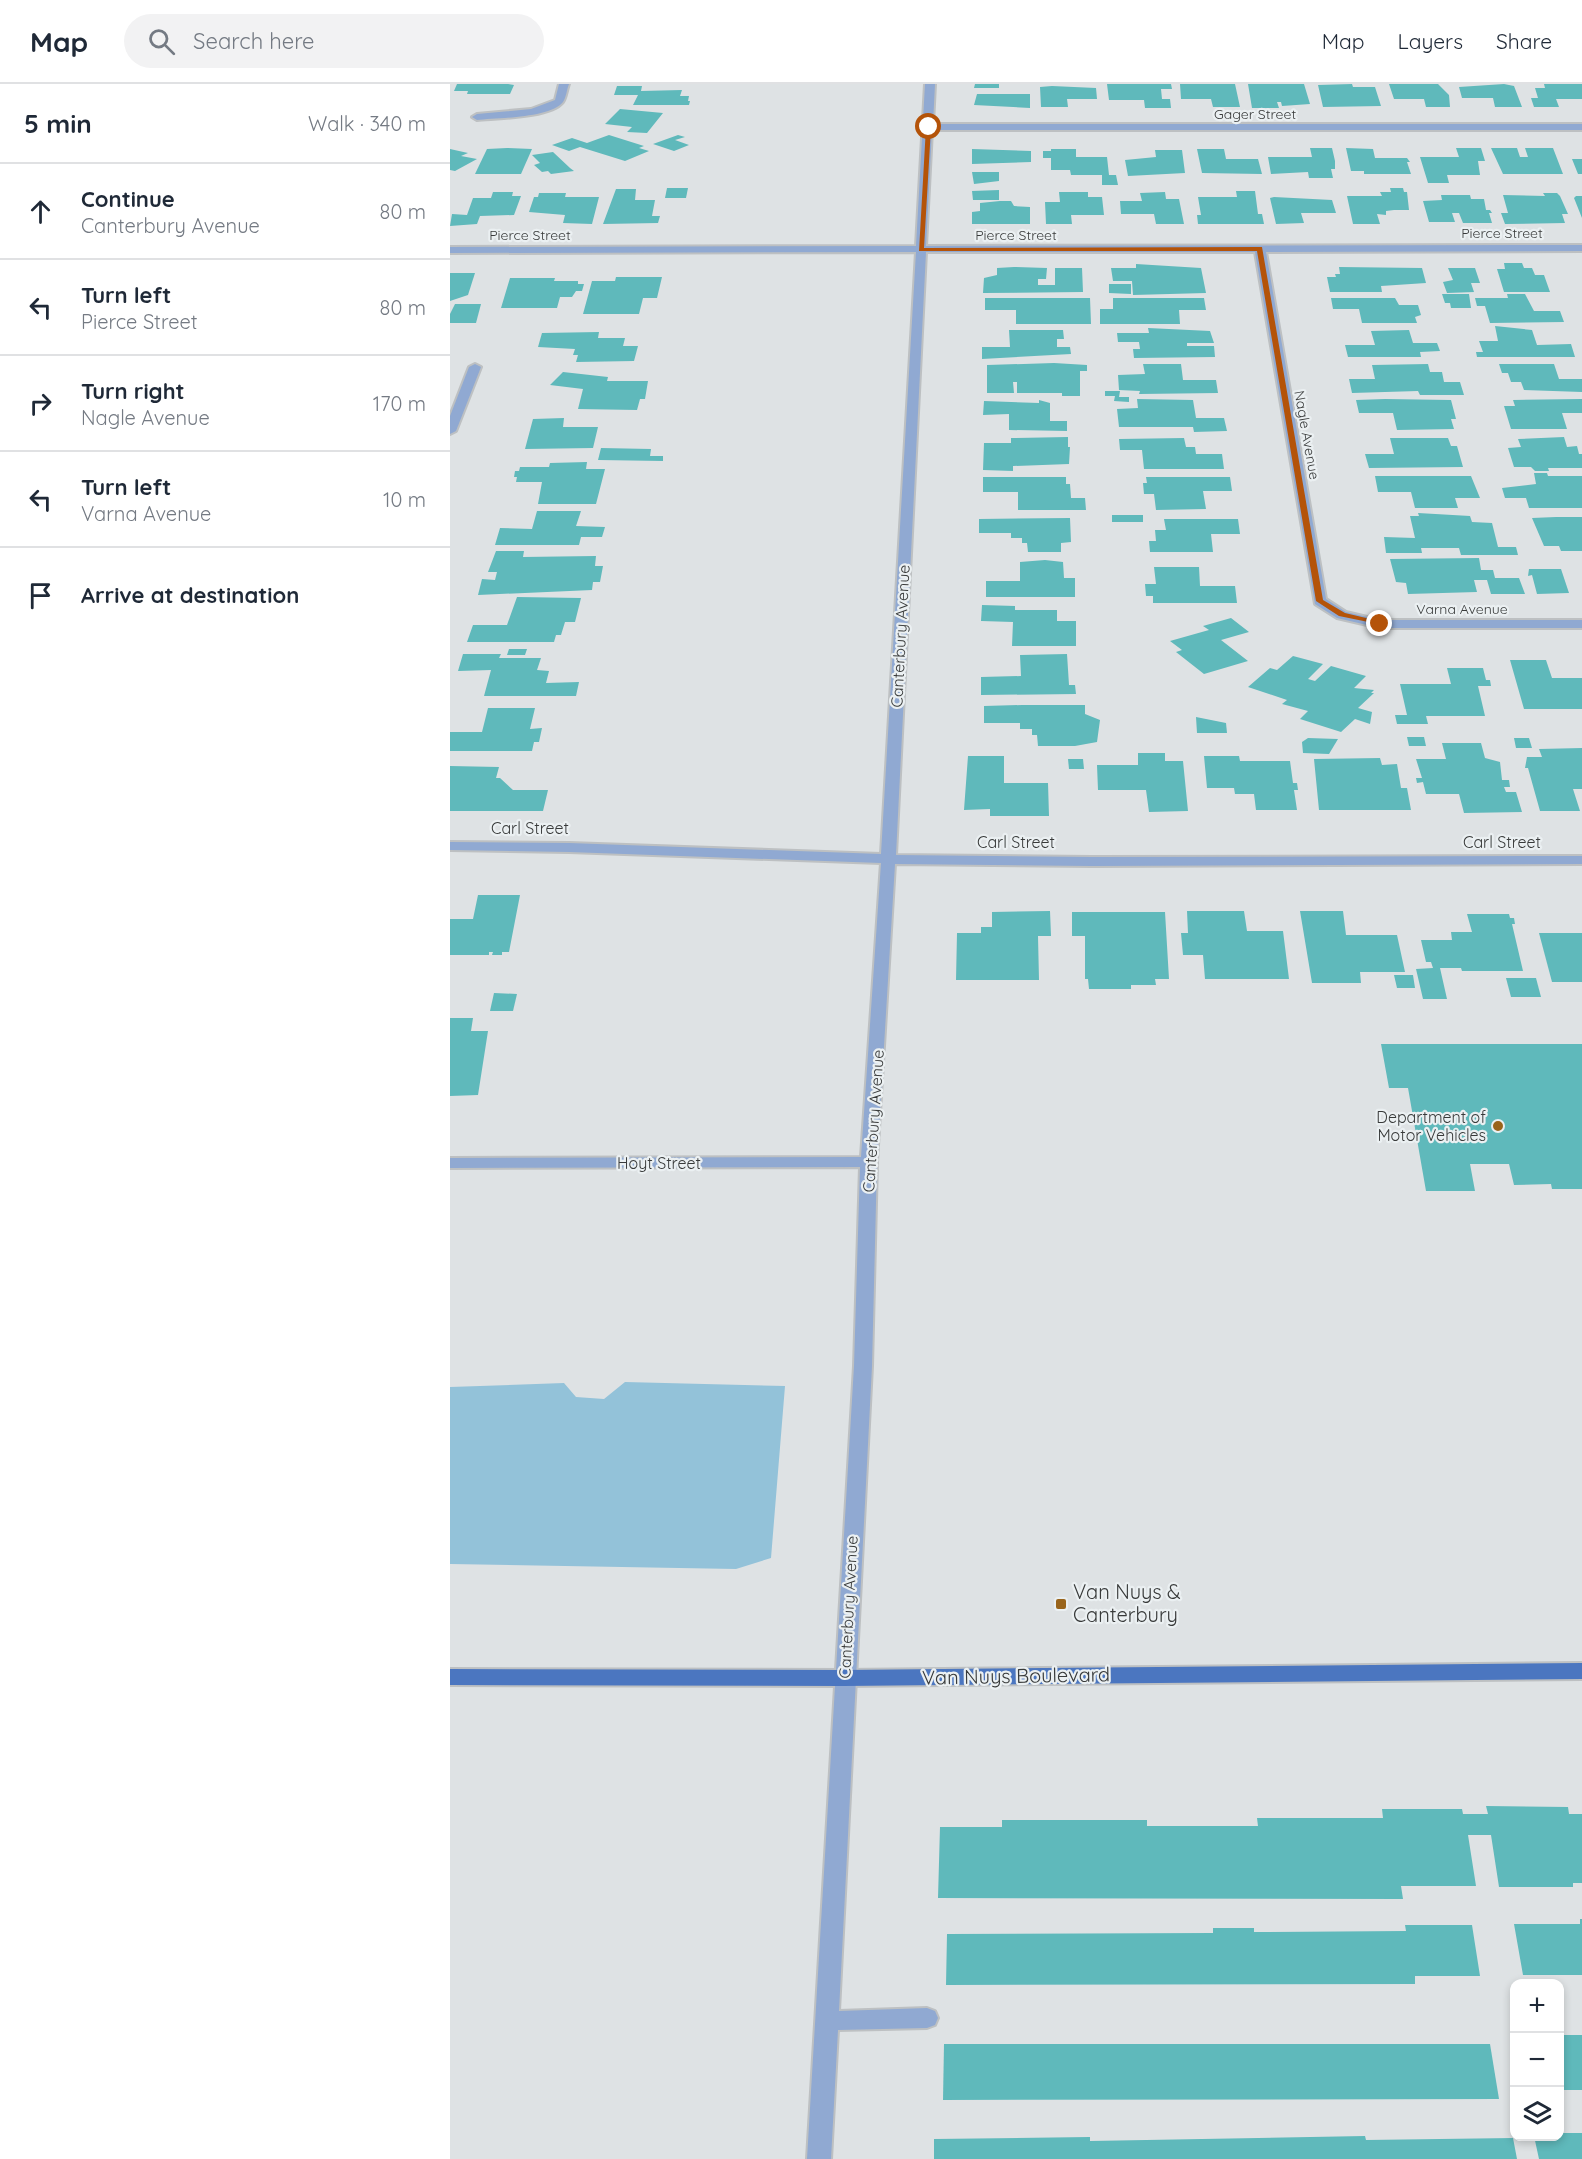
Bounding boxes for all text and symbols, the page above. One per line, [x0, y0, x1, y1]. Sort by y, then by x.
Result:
search box [124, 14, 544, 68]
text: Map [30, 24, 88, 59]
icon: search [145, 25, 178, 58]
text: Search here [193, 27, 315, 55]
text: Map [1322, 28, 1365, 54]
text: Layers [1398, 28, 1463, 54]
text: Share [1496, 28, 1552, 54]
street label: Gager Street [1214, 105, 1296, 123]
text: 5 min [24, 107, 92, 140]
text: Walk · 340 m [308, 111, 426, 136]
route start [915, 113, 941, 139]
text: Continue [81, 185, 175, 213]
icon: ahead [24, 195, 57, 228]
text: 80 m [380, 199, 426, 224]
text: Canterbury Avenue [81, 213, 260, 238]
street label: Pierce Street [1461, 224, 1543, 242]
street label: Pierce Street [489, 226, 571, 244]
street label: Pierce Street [975, 226, 1057, 244]
text: Turn left [81, 281, 171, 309]
icon: left [24, 291, 57, 324]
text: 80 m [380, 295, 426, 320]
text: Pierce Street [81, 309, 198, 334]
text: Turn right [81, 377, 185, 405]
icon: right [24, 387, 57, 420]
street label: Nagle Avenue [1290, 389, 1324, 481]
text: 170 m [373, 391, 426, 416]
text: Nagle Avenue [81, 405, 210, 430]
text: Turn left [81, 473, 171, 501]
icon: left [24, 483, 57, 516]
text: 10 m [383, 487, 426, 512]
text: Varna Avenue [81, 501, 211, 526]
street label: Canterbury Avenue [886, 564, 914, 708]
icon: arrive [24, 579, 57, 612]
text: Arrive at destination [81, 581, 299, 609]
street label: Varna Avenue [1416, 600, 1508, 618]
route end [1366, 610, 1392, 636]
street label: Carl Street [491, 818, 569, 838]
street label: Carl Street [977, 832, 1055, 852]
street label: Carl Street [1463, 832, 1541, 852]
street label: Canterbury Avenue [858, 1049, 888, 1193]
place label: Department of Motor Vehicles [1376, 1107, 1486, 1145]
marker: Department of Motor Vehicles [1491, 1119, 1505, 1133]
street label: Hoyt Street [617, 1153, 701, 1173]
street label: Canterbury Avenue [834, 1535, 862, 1679]
place label: Van Nuys & Canterbury [1073, 1579, 1181, 1627]
marker: Van Nuys & Canterbury [1054, 1597, 1068, 1611]
street label: Van Nuys Boulevard [922, 1661, 1110, 1690]
map controls [1510, 1979, 1564, 2141]
button: + [1510, 1979, 1564, 2033]
button: − [1510, 2033, 1564, 2087]
button: layers [1510, 2087, 1564, 2141]

